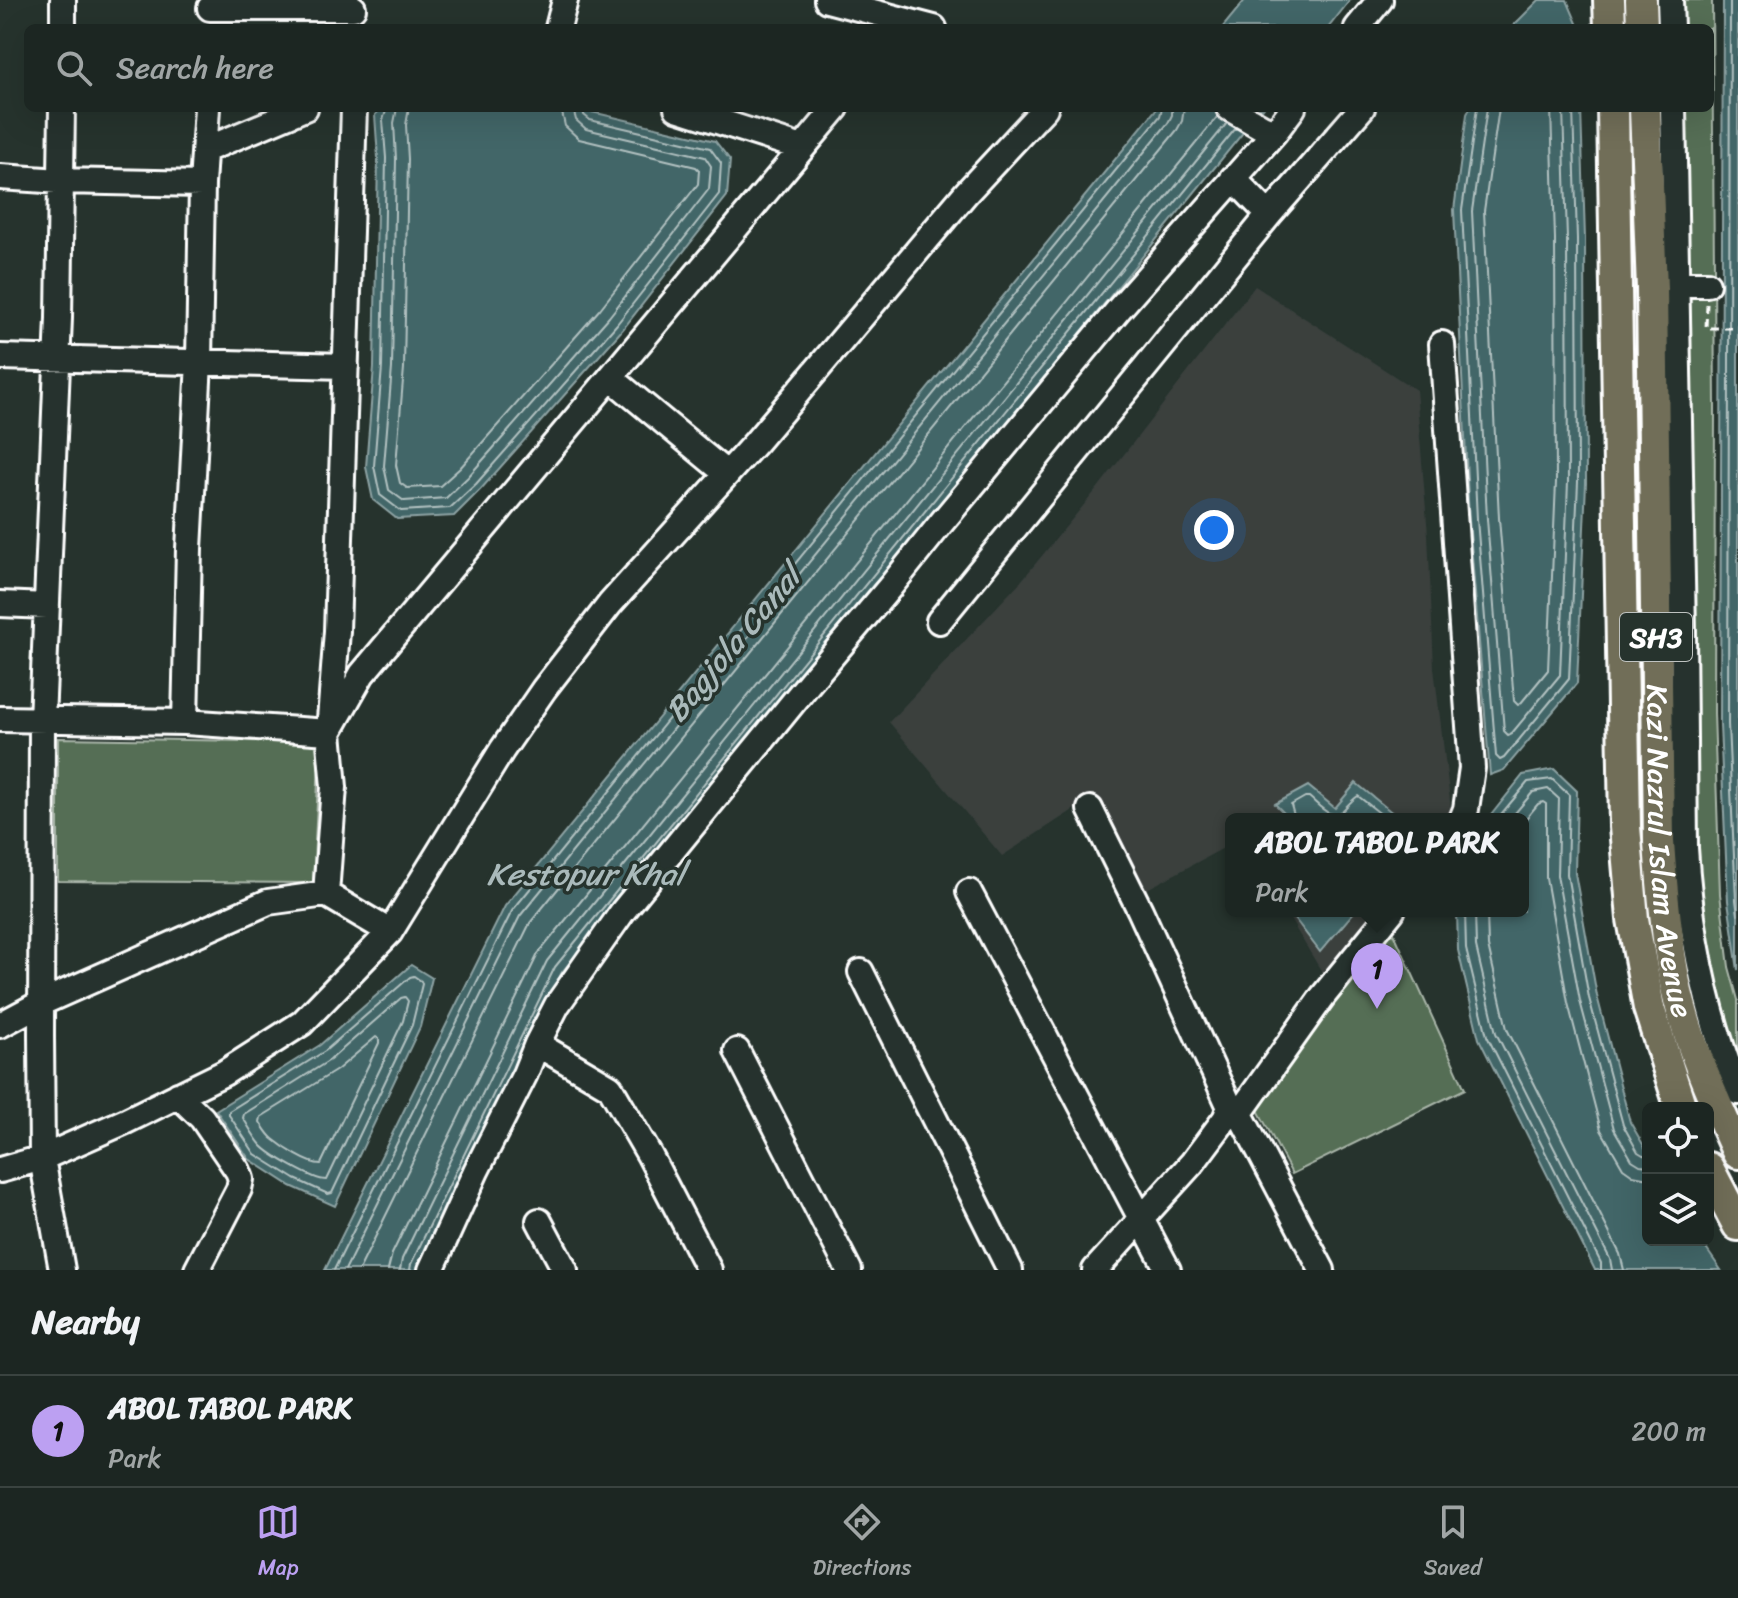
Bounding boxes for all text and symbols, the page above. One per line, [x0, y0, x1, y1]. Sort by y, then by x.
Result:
search box [24, 24, 1714, 112]
text: Search here [116, 41, 274, 95]
icon: search [52, 46, 96, 90]
your location [1194, 510, 1234, 550]
water label: Bagjola Canal [650, 547, 821, 735]
road number: SH3 [1620, 613, 1692, 661]
street label: Kazi Nazrul Islam Avenue [1630, 684, 1710, 1024]
popup [1225, 813, 1529, 917]
text: ABOL TABOL PARK [1255, 815, 1499, 869]
water label: Kestopur Khal [487, 846, 692, 903]
text: Park [1255, 869, 1308, 915]
pin: 1 [1351, 943, 1403, 1009]
map controls [1642, 1102, 1714, 1246]
button: locate [1642, 1102, 1714, 1174]
button: layers [1642, 1174, 1714, 1246]
text: Nearby [32, 1292, 140, 1352]
text: ABOL TABOL PARK [108, 1381, 352, 1435]
text: 1 [52, 1408, 64, 1454]
text: 200 m [1631, 1408, 1706, 1454]
text: Park [108, 1435, 161, 1481]
tab: Map [256, 1500, 300, 1587]
tab: Directions [813, 1500, 911, 1587]
tab: Saved [1424, 1500, 1482, 1587]

